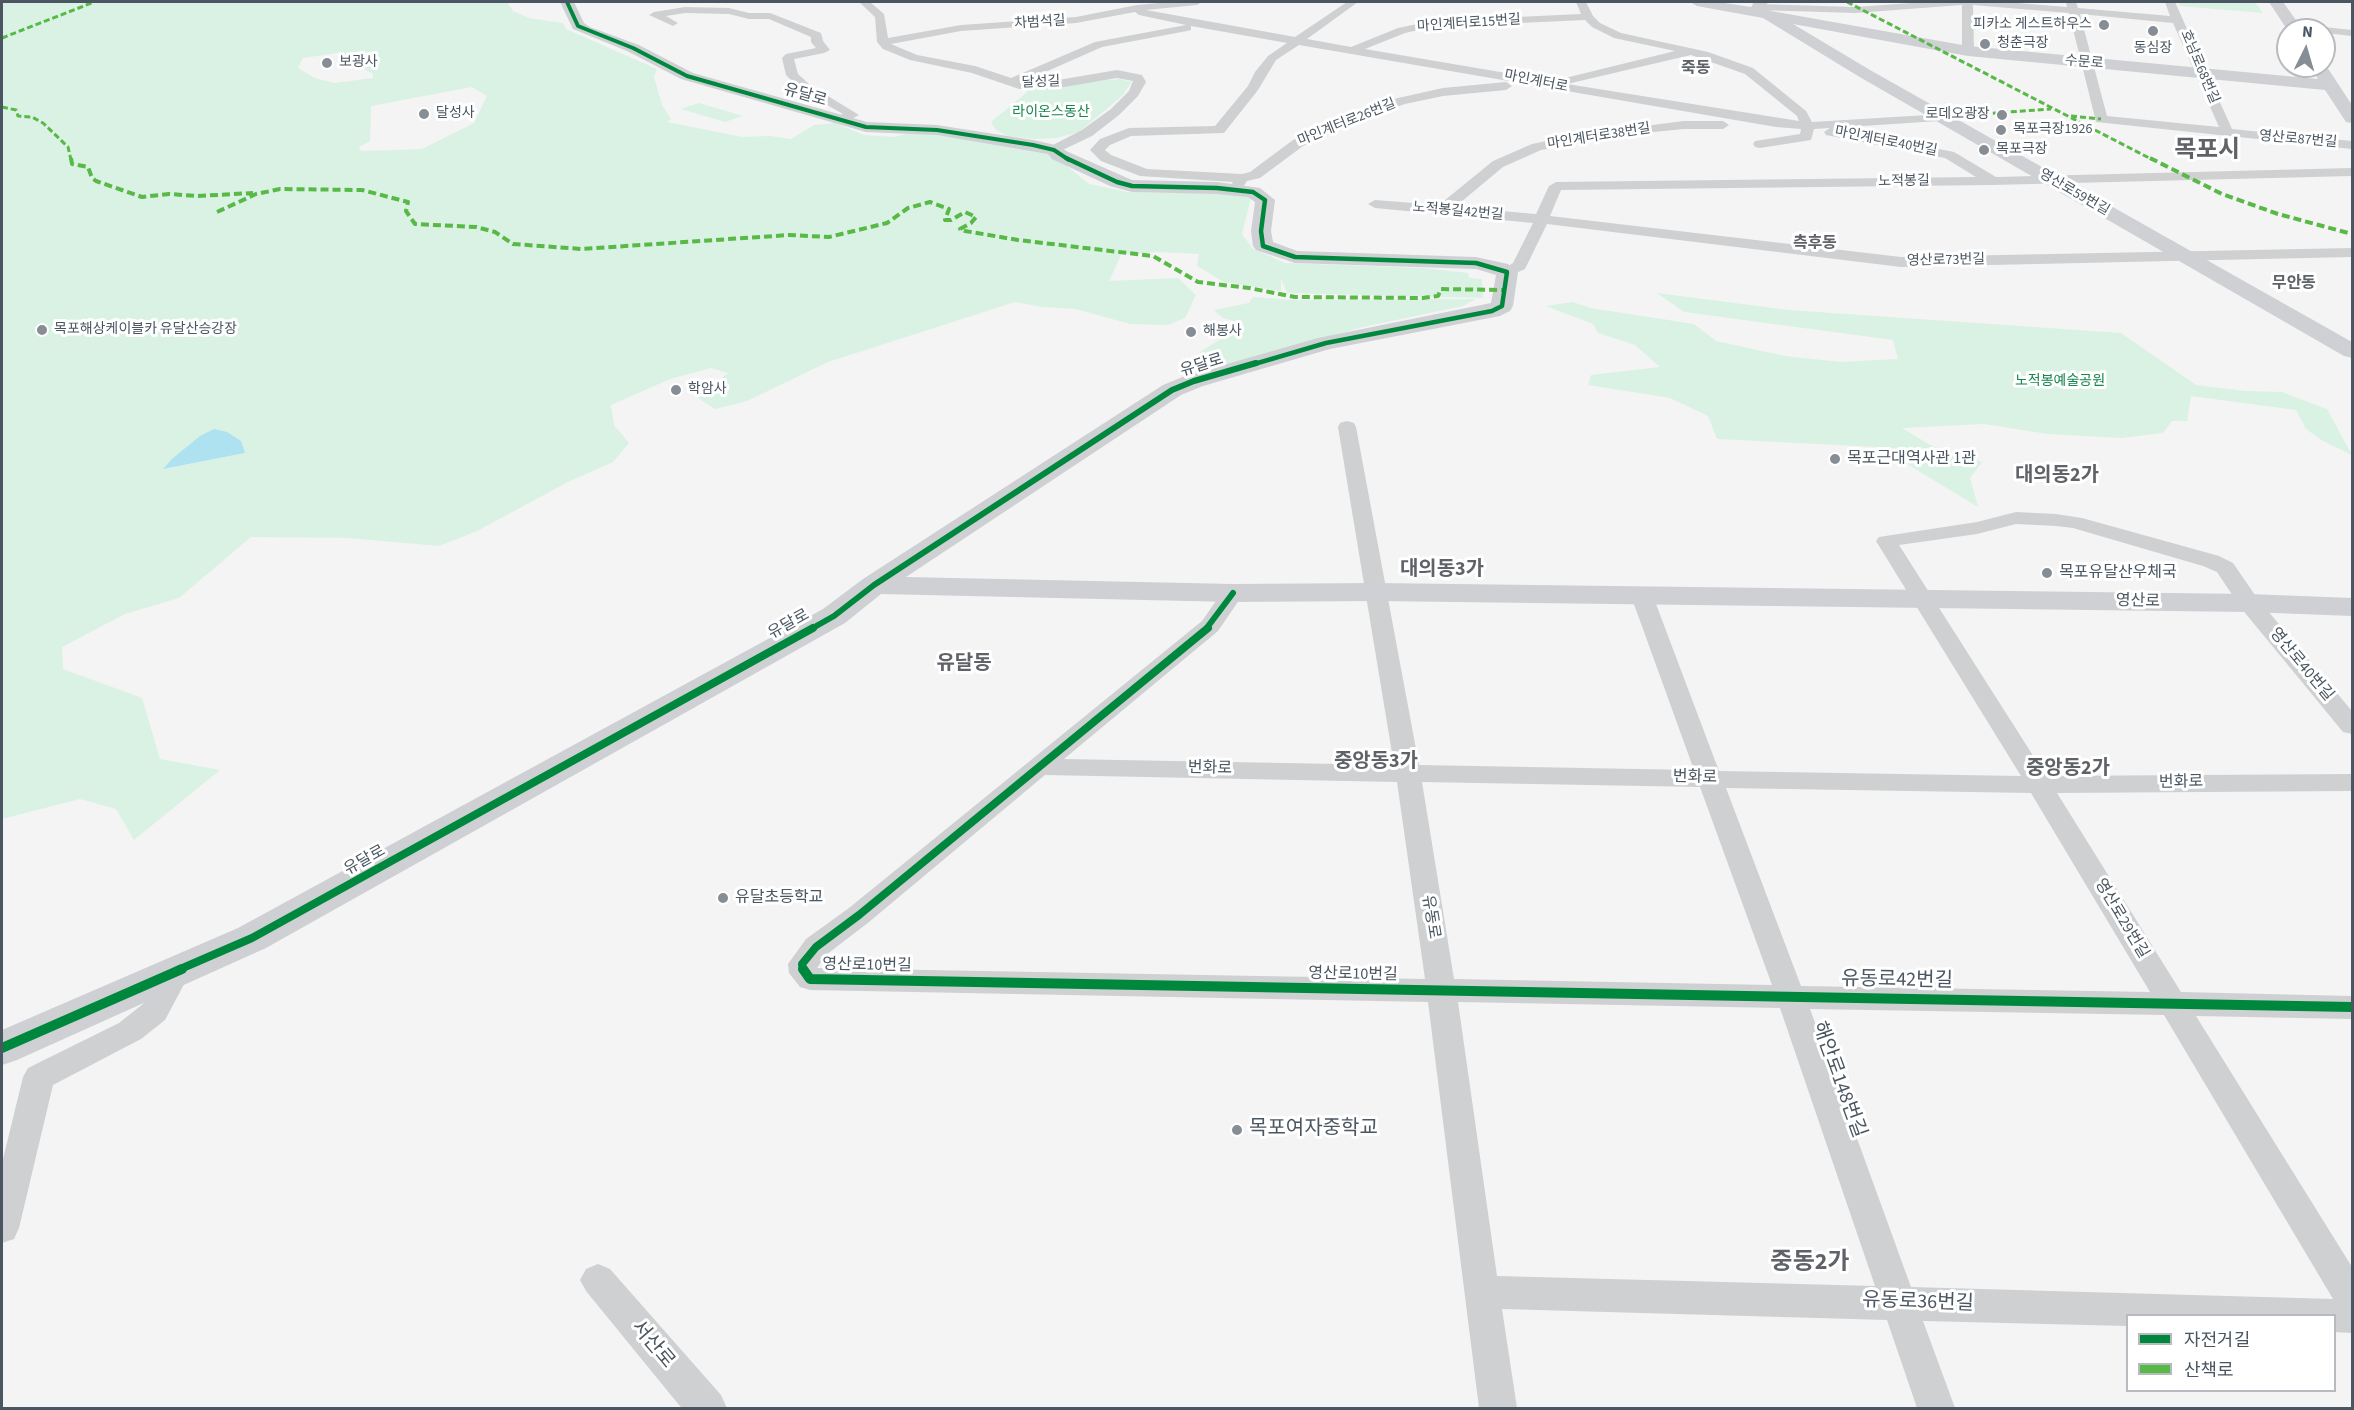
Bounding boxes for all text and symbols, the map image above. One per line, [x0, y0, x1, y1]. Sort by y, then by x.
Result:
street label: 마인계터로15번길 [1417, 12, 1521, 36]
street label: 차범석길 [1014, 13, 1066, 33]
place label: 피카소 게스트하우스 [1973, 17, 2092, 33]
marker: 피카소 게스트하우스 [2097, 18, 2111, 32]
north arrow [2276, 18, 2336, 78]
text: N [2301, 21, 2314, 43]
marker: 동심장 [2146, 24, 2160, 38]
street label: 호남로68번길 [2176, 28, 2222, 106]
place label: 청춘극장 [1997, 36, 2049, 52]
marker: 청춘극장 [1978, 37, 1992, 51]
place label: 동심장 [2134, 41, 2172, 57]
street label: 수문로 [2064, 53, 2104, 73]
place label: 보광사 [339, 55, 378, 71]
marker: 보광사 [320, 56, 334, 70]
district label: 죽동 [1681, 59, 1711, 79]
street label: 마인계터로 [1503, 68, 1569, 96]
street label: 달성길 [1021, 74, 1061, 92]
street label: 유달로 [781, 81, 829, 111]
street label: 마인계터로26번길 [1296, 96, 1398, 150]
park label: 라이온스동산 [1012, 105, 1090, 121]
place label: 달성사 [436, 106, 475, 122]
marker: 달성사 [417, 107, 431, 121]
place label: 로데오광장 [1926, 107, 1990, 123]
marker: 로데오광장 [1995, 108, 2009, 122]
street label: 마인계터로38번길 [1546, 121, 1652, 153]
place label: 목포극장1926 [2013, 122, 2092, 138]
marker: 목포극장1926 [1994, 123, 2008, 137]
street label: 마인계터로40번길 [1833, 124, 1939, 160]
street label: 영산로87번길 [2258, 128, 2338, 152]
district label: 목포시 [2174, 138, 2240, 166]
place label: 목포극장 [1996, 142, 2048, 158]
marker: 목포극장 [1977, 143, 1991, 157]
street label: 영산로59번길 [2036, 166, 2112, 220]
street label: 노적봉길 [1878, 173, 1930, 191]
street label: 노적봉길42번길 [1412, 200, 1504, 224]
district label: 측후동 [1793, 234, 1837, 254]
street label: 영산로73번길 [1907, 252, 1985, 270]
district label: 무안동 [2272, 274, 2316, 294]
place label: 목포해상케이블카 유달산승강장 [54, 322, 237, 338]
marker: 목포해상케이블카 유달산승강장 [35, 323, 49, 337]
place label: 해봉사 [1203, 324, 1242, 340]
marker: 해봉사 [1184, 325, 1198, 339]
street label: 유달로 [1178, 350, 1226, 382]
park label: 노적봉예술공원 [2015, 374, 2105, 390]
place label: 학암사 [688, 382, 727, 398]
marker: 학암사 [669, 383, 683, 397]
place label: 목포근대역사관 1관 [1847, 449, 1976, 469]
marker: 목포근대역사관 1관 [1828, 452, 1842, 466]
district label: 대의동2가 [2015, 465, 2099, 489]
district label: 대의동3가 [1400, 559, 1484, 583]
place label: 목포유달산우체국 [2059, 563, 2177, 583]
marker: 목포유달산우체국 [2040, 566, 2054, 580]
street label: 영산로 [2116, 592, 2160, 612]
street label: 유달로 [765, 606, 813, 644]
street label: 영산로40번길 [2265, 625, 2337, 705]
district label: 유달동 [936, 653, 992, 677]
district label: 중앙동3가 [1334, 751, 1418, 775]
district label: 중앙동2가 [2026, 758, 2110, 782]
street label: 번화로 [1188, 759, 1232, 779]
street label: 번화로 [1673, 768, 1717, 788]
street label: 번화로 [2159, 773, 2203, 793]
street label: 유달로 [341, 842, 389, 880]
street label: 영산로29번길 [2090, 876, 2152, 962]
place label: 유달초등학교 [735, 888, 823, 908]
marker: 유달초등학교 [716, 891, 730, 905]
street label: 유동로 [1417, 894, 1443, 940]
street label: 영산로10번길 [822, 956, 912, 976]
street label: 영산로10번길 [1308, 965, 1398, 985]
street label: 유동로42번길 [1841, 968, 1953, 994]
street label: 해안로148번길 [1806, 1019, 1870, 1141]
place label: 목포여자중학교 [1249, 1118, 1378, 1142]
marker: 목포여자중학교 [1230, 1123, 1244, 1137]
district label: 중동2가 [1771, 1250, 1849, 1278]
street label: 유동로36번길 [1862, 1289, 1974, 1317]
legend [2126, 1314, 2336, 1392]
street label: 서산로 [625, 1316, 679, 1374]
text: 자전거길 [2184, 1328, 2250, 1353]
text: 산책로 [2184, 1358, 2234, 1383]

